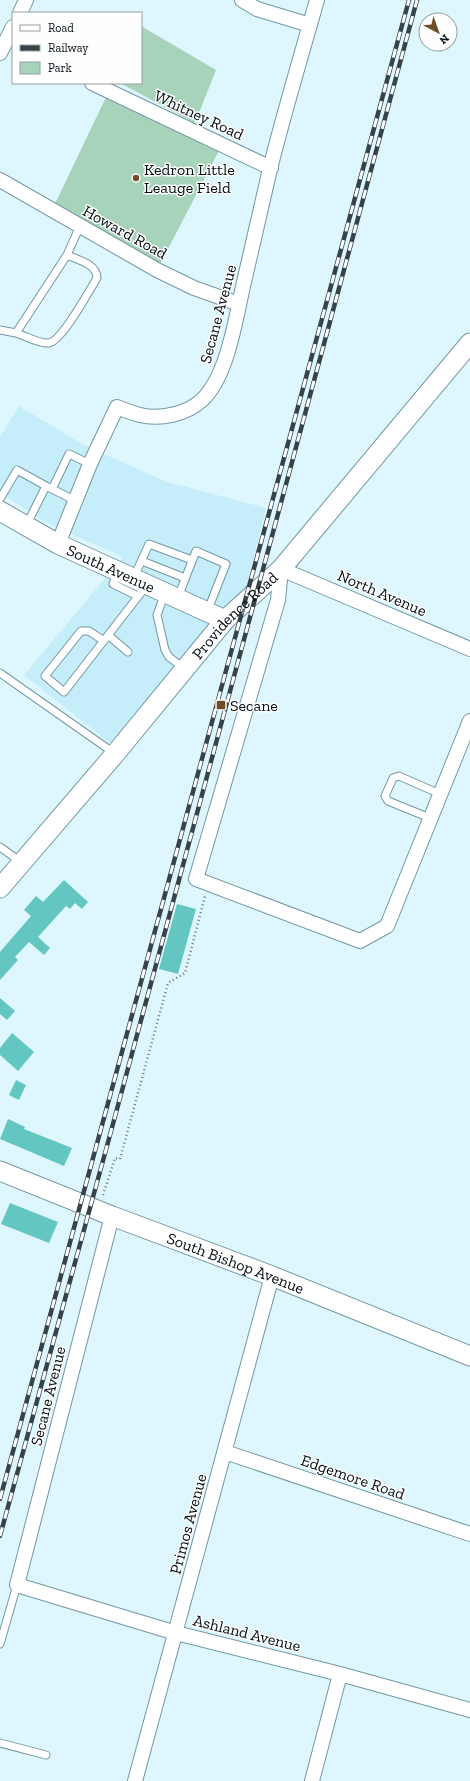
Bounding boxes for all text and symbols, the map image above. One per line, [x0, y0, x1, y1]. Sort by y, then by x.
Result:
legend [12, 12, 142, 84]
north arrow [418, 12, 458, 52]
text: Road [48, 21, 74, 35]
text: N [436, 32, 452, 47]
text: Railway [48, 41, 89, 55]
text: Park [48, 61, 73, 75]
street label: Whitney Road [151, 86, 247, 144]
place label: Kedron Little Leauge Field [144, 160, 235, 197]
marker: Kedron Little Leauge Field [131, 173, 141, 183]
street label: Howard Road [80, 201, 171, 263]
street label: Secane Avenue [196, 262, 240, 366]
street label: South Avenue [64, 540, 158, 596]
street label: North Avenue [335, 566, 429, 620]
street label: Providence Road [188, 567, 282, 663]
place label: Secane [230, 696, 278, 715]
marker: Secane [215, 699, 227, 711]
street label: South Bishop Avenue [165, 1228, 307, 1298]
street label: Secane Avenue [26, 1344, 70, 1448]
street label: Edgemore Road [298, 1450, 408, 1504]
street label: Primos Avenue [165, 1472, 211, 1576]
street label: Ashland Avenue [191, 1610, 303, 1656]

